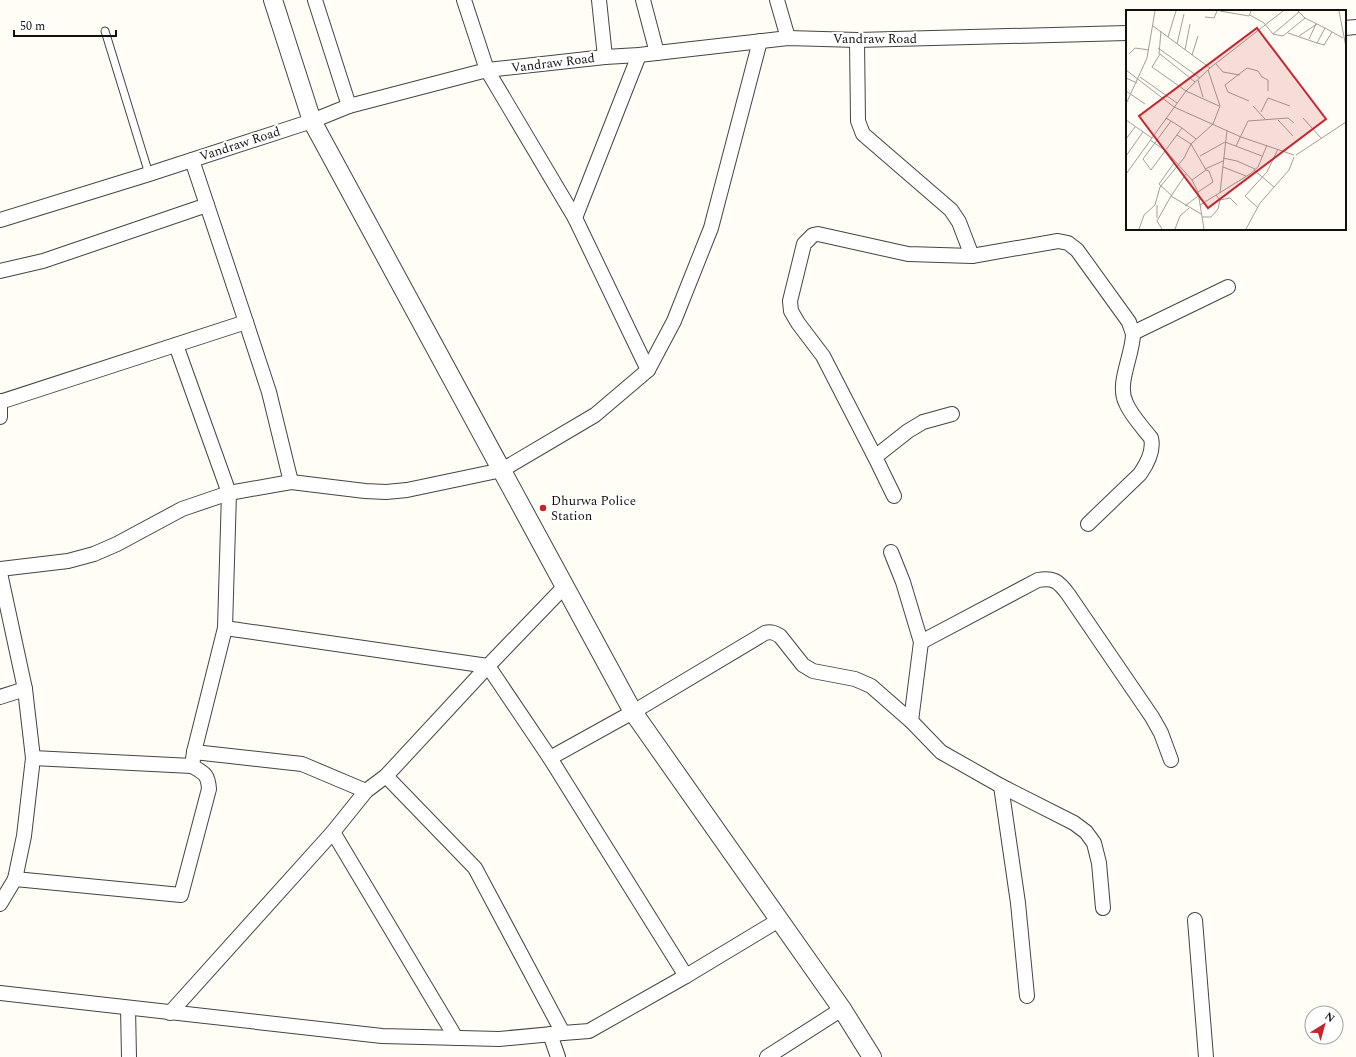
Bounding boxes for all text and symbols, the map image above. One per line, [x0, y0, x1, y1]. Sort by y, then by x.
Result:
inset map [1126, 10, 1346, 230]
scale bar [14, 12, 116, 38]
text: 50 m [20, 17, 45, 36]
street label: Vandraw Road [833, 29, 917, 49]
street label: Vandraw Road [510, 48, 596, 78]
street label: Vandraw Road [197, 121, 283, 167]
place label: Dhurwa Police Station [551, 491, 636, 526]
marker: Dhurwa Police Station [538, 503, 548, 513]
north arrow [1304, 1005, 1344, 1045]
text: N [1321, 1008, 1338, 1027]

